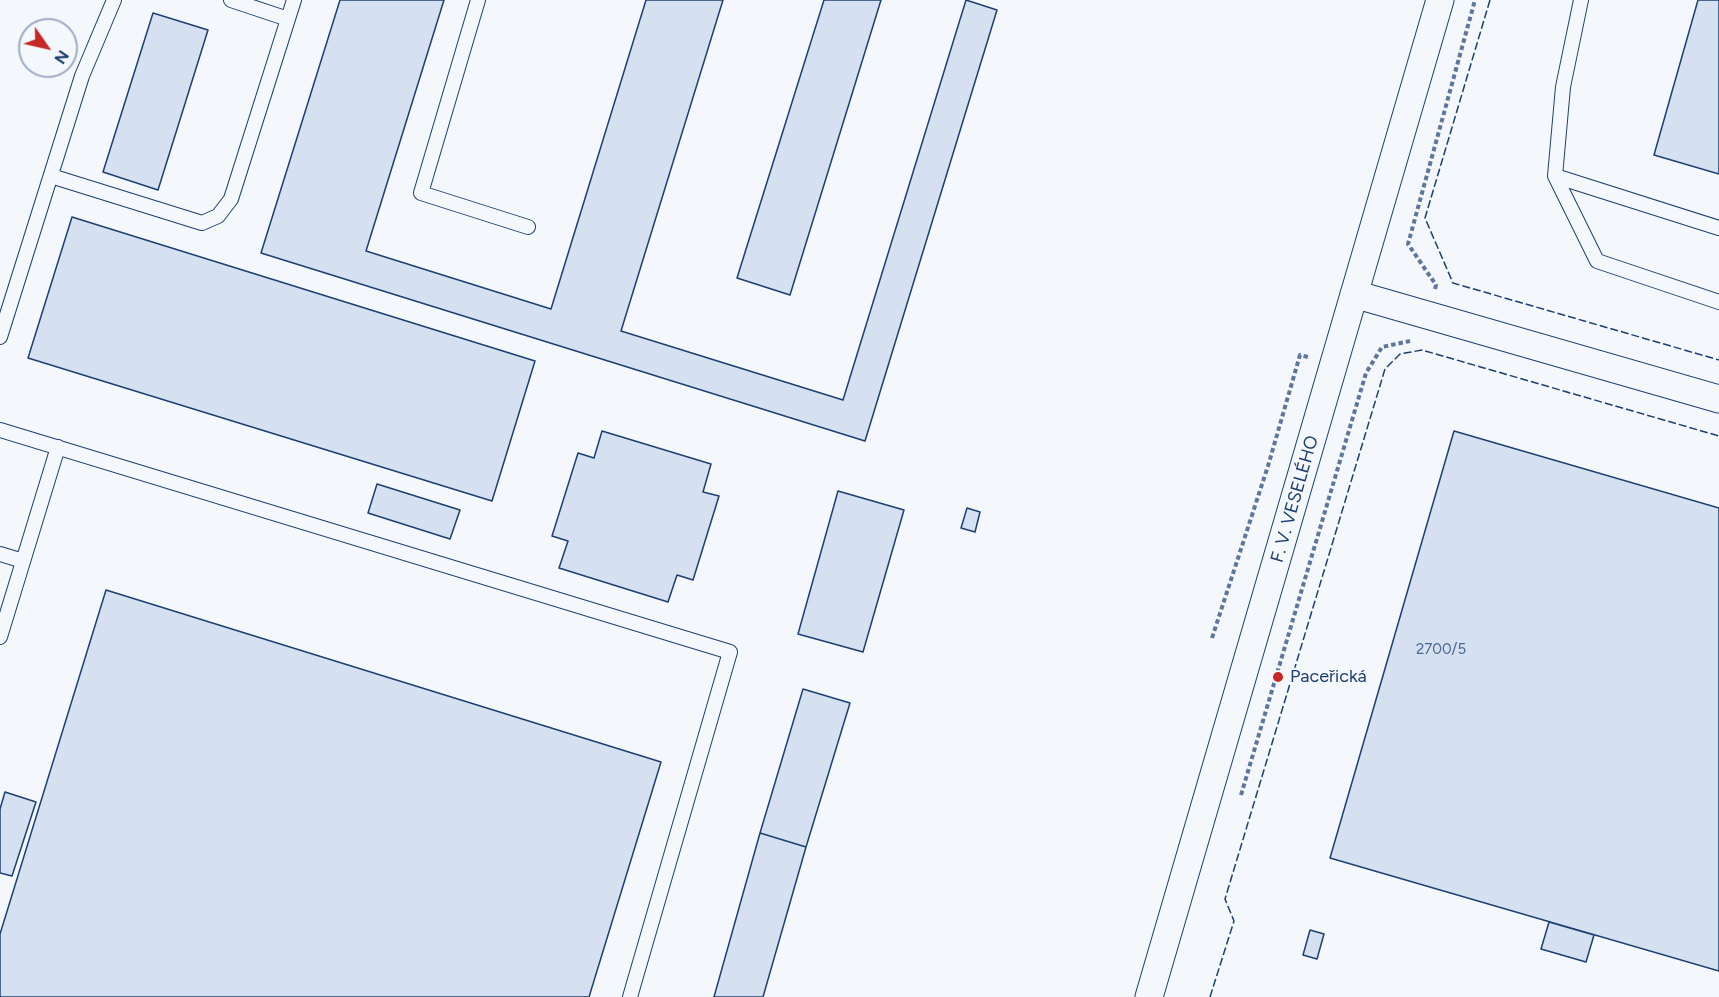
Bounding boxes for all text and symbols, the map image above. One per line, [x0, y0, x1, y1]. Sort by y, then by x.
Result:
north arrow [18, 18, 78, 78]
text: N [50, 47, 73, 68]
street label: F. V. VESELÉHO [1267, 433, 1323, 565]
house number: 2700/5 [1416, 641, 1466, 659]
place label: Paceřická [1290, 666, 1367, 688]
marker: Paceřická [1271, 670, 1285, 684]

